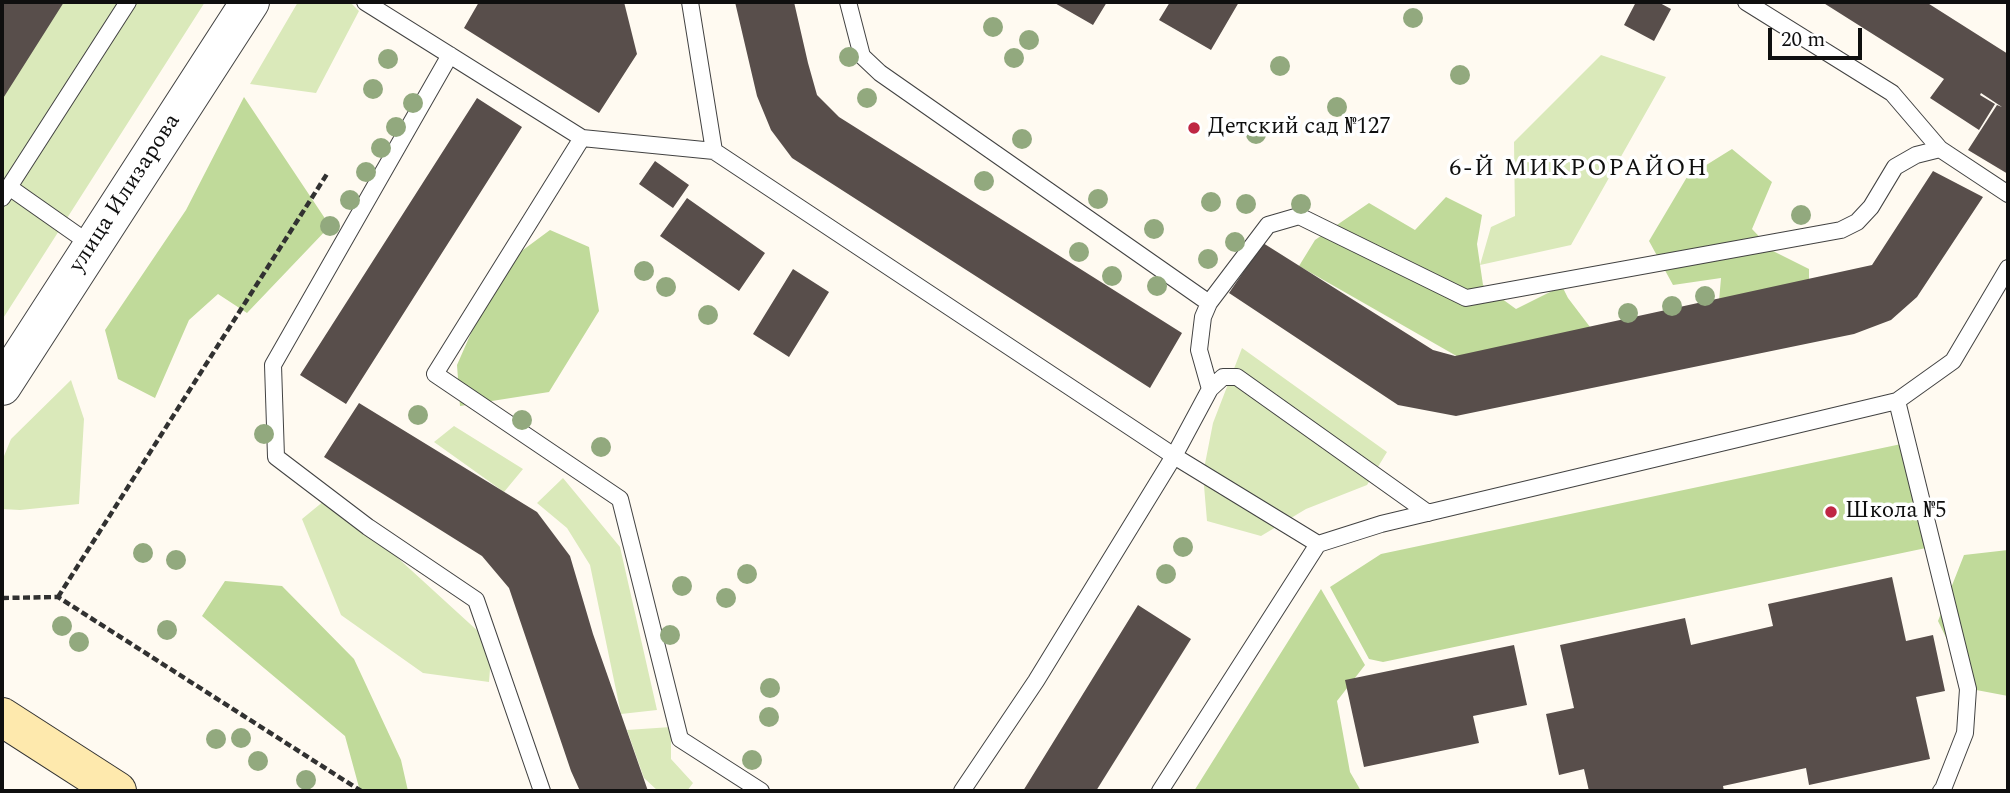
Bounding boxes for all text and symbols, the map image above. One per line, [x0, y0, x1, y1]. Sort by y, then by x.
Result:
scale bar [1772, 14, 1867, 58]
text: 20 m [1781, 24, 1825, 56]
street label: улица Илизарова [64, 109, 188, 279]
place label: Детский сад №127 [1208, 114, 1391, 142]
marker: Детский сад №127 [1186, 120, 1202, 136]
district label: 6-Й МИКРОРАЙОН [1451, 156, 1707, 184]
place label: Школа №5 [1845, 498, 1947, 526]
marker: Школа №5 [1823, 504, 1839, 520]

